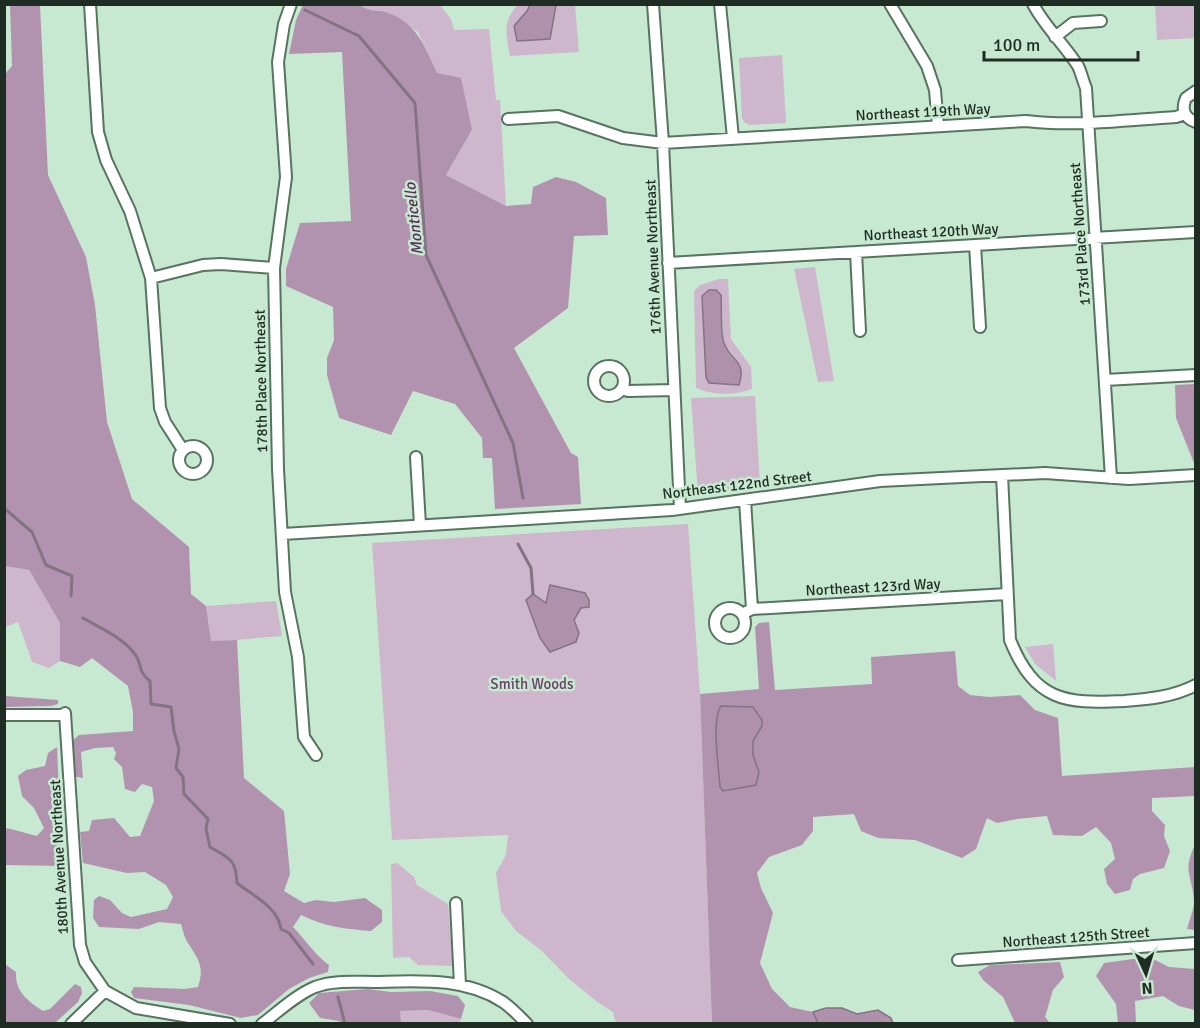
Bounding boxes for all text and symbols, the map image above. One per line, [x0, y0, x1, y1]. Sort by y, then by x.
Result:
scale bar [984, 24, 1138, 62]
text: 100 m [993, 34, 1040, 56]
street label: Northeast 119th Way [855, 99, 991, 125]
street label: 173rd Place Northeast [1066, 162, 1094, 306]
street label: 176th Avenue Northeast [641, 179, 665, 335]
water label: Monticello [400, 181, 428, 256]
street label: Northeast 120th Way [863, 219, 999, 245]
street label: 178th Place Northeast [251, 309, 271, 453]
street label: Northeast 122nd Street [661, 467, 813, 503]
street label: Northeast 123rd Way [805, 574, 941, 600]
park label: Smith Woods [490, 675, 574, 693]
street label: 180th Avenue Northeast [46, 779, 72, 935]
street label: Northeast 125th Street [1002, 923, 1150, 951]
north arrow [1116, 944, 1176, 1004]
text: N [1141, 978, 1153, 998]

